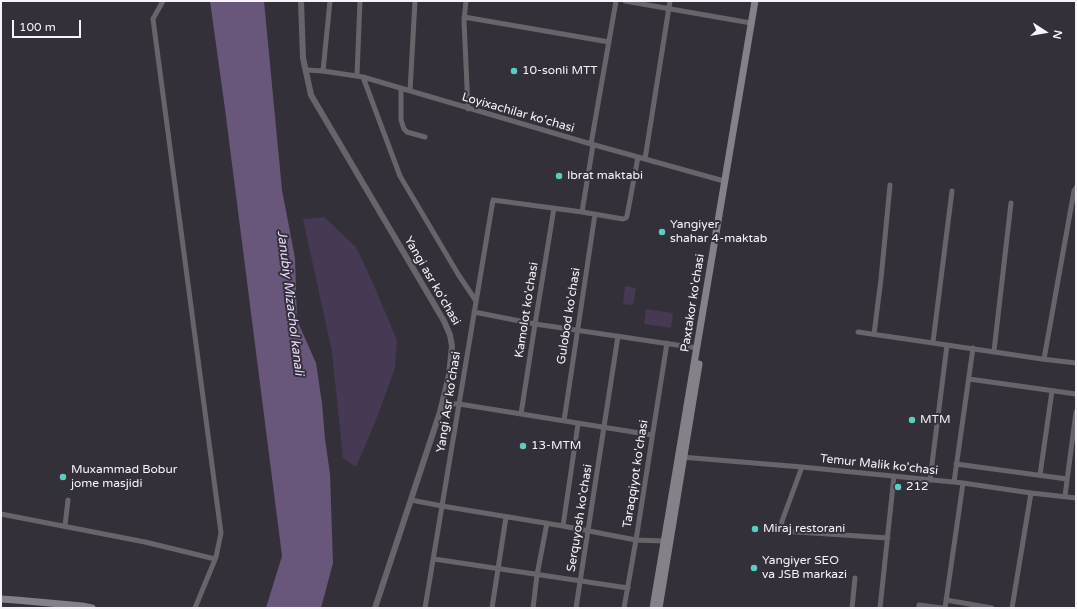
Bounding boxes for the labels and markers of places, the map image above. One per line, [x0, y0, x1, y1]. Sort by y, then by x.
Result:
place label: 10-sonli MTT [522, 64, 598, 78]
marker: 10-sonli MTT [509, 66, 519, 76]
place label: Ibrat maktabi [567, 169, 643, 183]
marker: Ibrat maktabi [554, 171, 564, 181]
place label: Yangiyer shahar 4-maktab [670, 218, 767, 246]
marker: Yangiyer shahar 4-maktab [657, 227, 667, 237]
place label: MTM [920, 413, 950, 427]
marker: MTM [907, 415, 917, 425]
place label: 13-MTM [531, 439, 581, 453]
marker: 13-MTM [518, 441, 528, 451]
place label: Muxammad Bobur jome masjidi [71, 463, 177, 491]
marker: Muxammad Bobur jome masjidi [58, 472, 68, 482]
place label: 212 [906, 480, 929, 494]
marker: 212 [893, 482, 903, 492]
place label: Miraj restorani [763, 522, 845, 536]
marker: Miraj restorani [750, 524, 760, 534]
place label: Yangiyer SEO va JSB markazi [762, 554, 847, 582]
marker: Yangiyer SEO va JSB markazi [749, 563, 759, 573]

